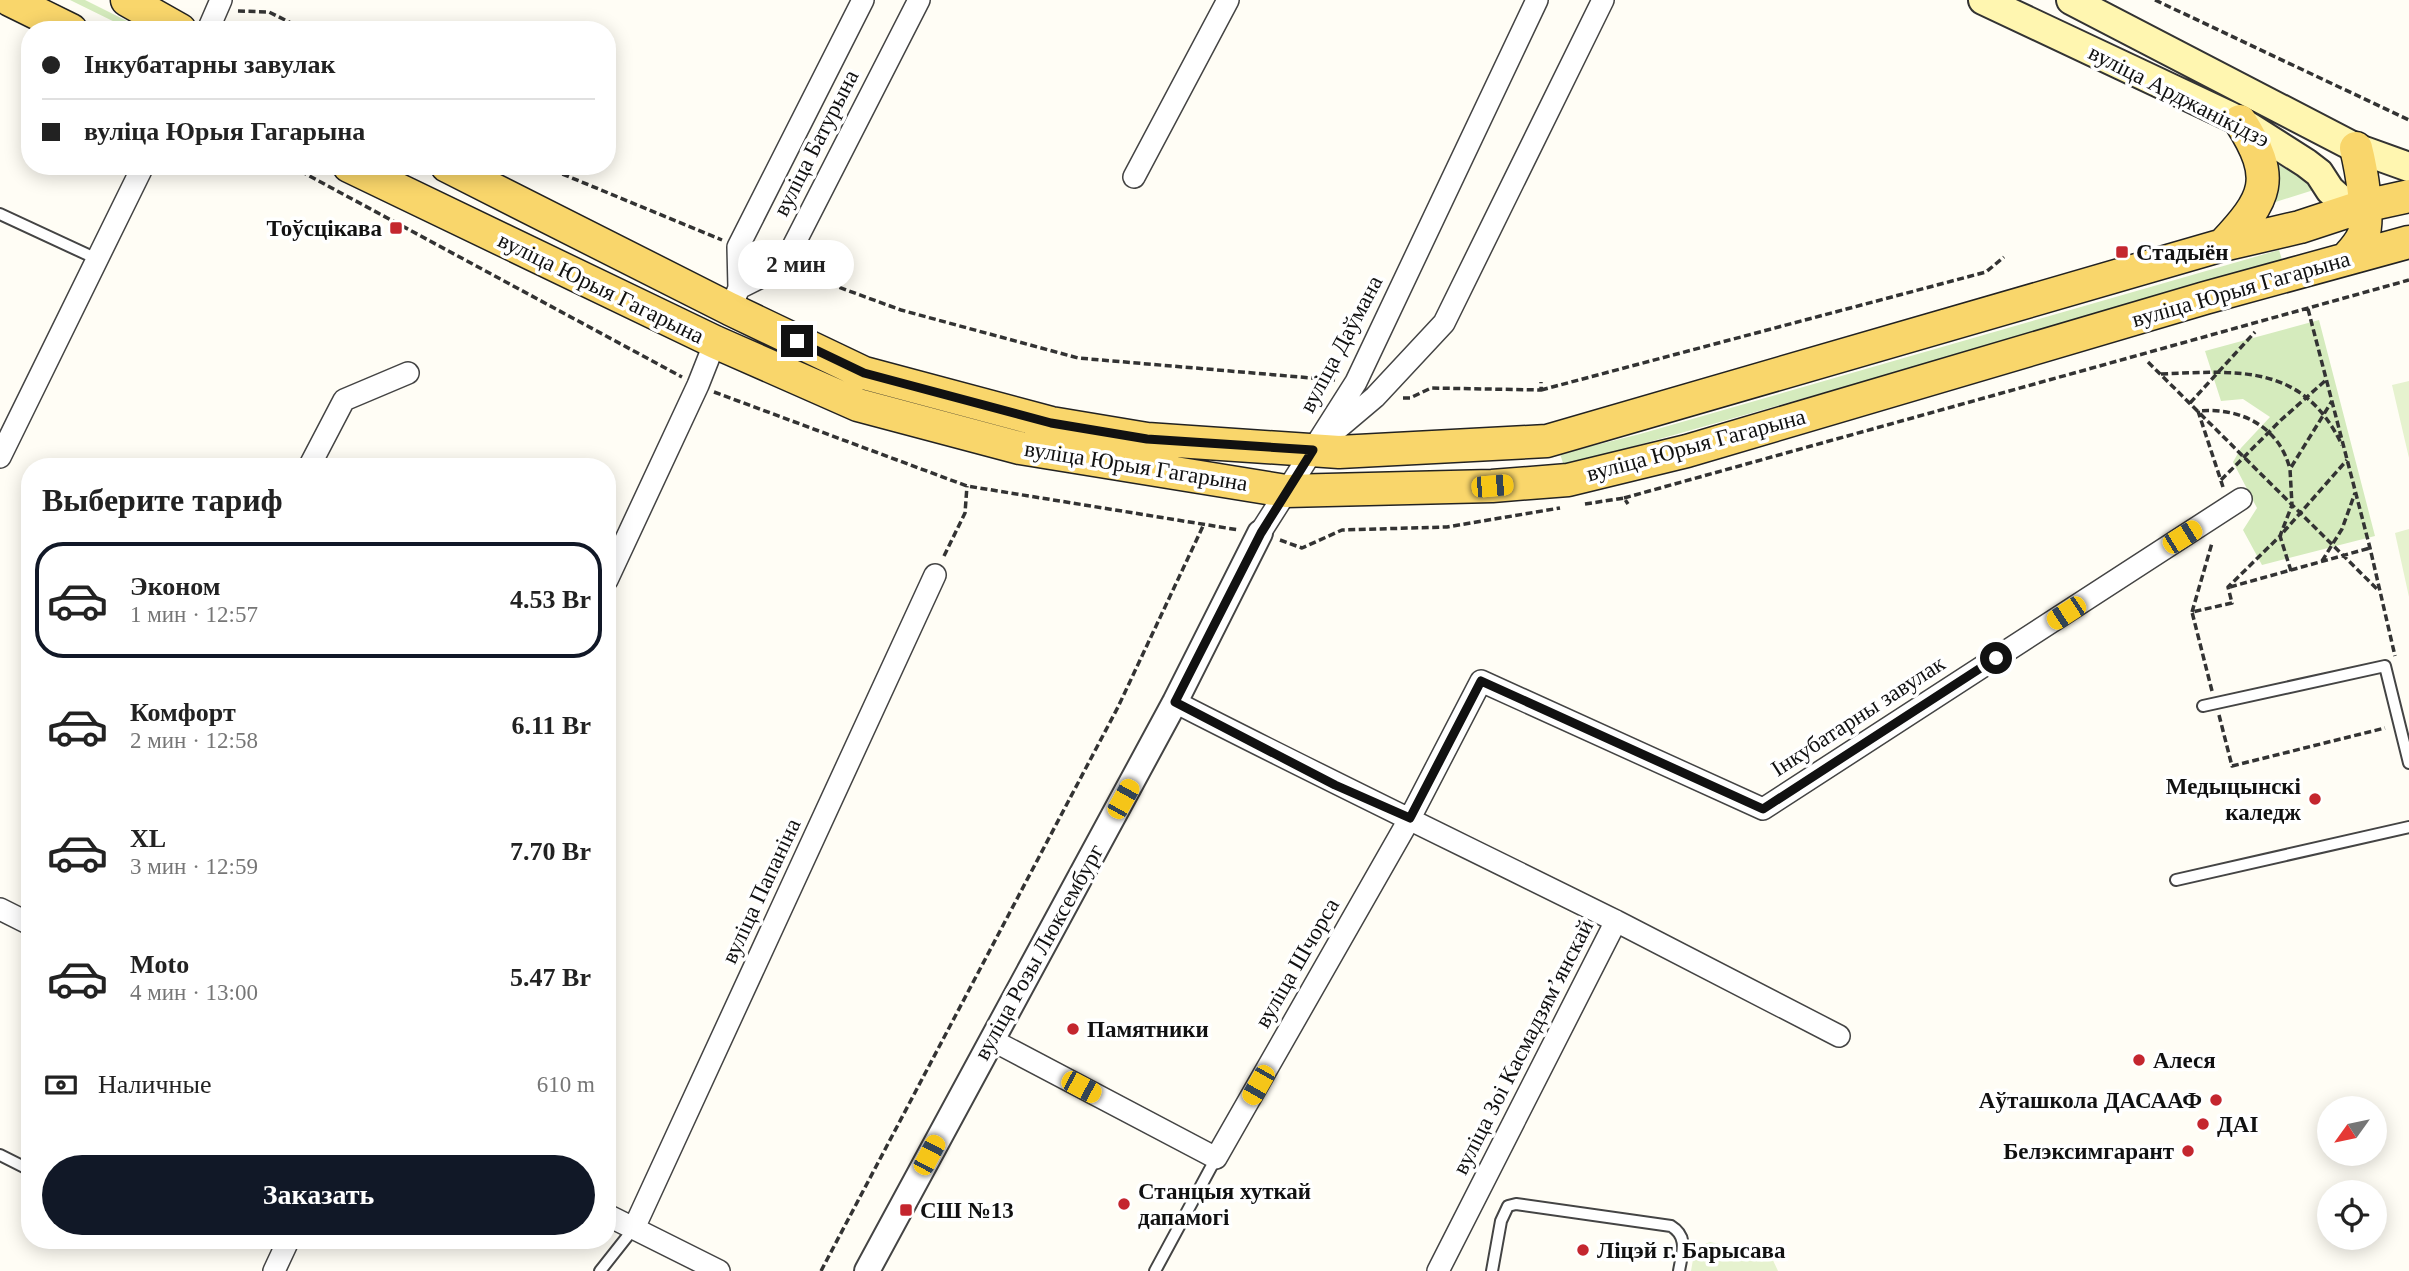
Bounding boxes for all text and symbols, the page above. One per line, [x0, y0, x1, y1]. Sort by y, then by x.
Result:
street label: вуліца Арджанікідзэ [2084, 40, 2274, 152]
text: Інкубатарны завулак [84, 50, 336, 79]
street label: вуліца Батурына [768, 66, 864, 220]
text: вуліца Юрыя Гагарына [84, 117, 365, 146]
place label: Тоўсцікава [267, 216, 382, 241]
marker: Тоўсцікава [388, 220, 404, 236]
street label: вуліца Юрыя Гагарына [494, 227, 708, 349]
callout: 2 мин [739, 240, 855, 288]
place label: Стадыён [2136, 240, 2228, 265]
marker: Стадыён [2114, 244, 2130, 260]
street label: вуліца Юрыя Гагарына [2129, 246, 2353, 332]
text: 2 мин [766, 252, 826, 277]
street label: вуліца Даўмана [1294, 271, 1388, 417]
route end [781, 325, 813, 357]
street label: вуліца Юрыя Гагарына [1584, 404, 1808, 486]
street label: вуліца Юрыя Гагарына [1023, 436, 1249, 496]
car [1471, 474, 1514, 498]
text: Выберите тариф [42, 482, 283, 518]
car [2159, 517, 2206, 557]
icon: car [46, 569, 109, 632]
text: Эконом [130, 572, 220, 601]
text: 4.53 Br [510, 585, 591, 614]
car [2043, 593, 2090, 633]
text: 1 мин · 12:57 [130, 602, 258, 627]
route start [1980, 642, 2012, 674]
street label: Інкубатарны завулак [1767, 650, 1950, 781]
icon: car [46, 695, 109, 758]
text: Комфорт [130, 698, 236, 727]
text: 6.11 Br [512, 711, 591, 740]
text: 2 мин · 12:58 [130, 728, 258, 753]
place label: Медыцынскі каледж [2166, 774, 2302, 825]
car [1104, 776, 1143, 822]
marker: Медыцынскі каледж [2307, 791, 2323, 807]
street label: вуліца Папаніна [717, 815, 805, 967]
icon: car [46, 821, 109, 884]
text: XL [130, 824, 166, 853]
text: 7.70 Br [510, 837, 591, 866]
street label: вуліца Розы Люксембург [969, 840, 1109, 1064]
text: 3 мин · 12:59 [130, 854, 258, 879]
street label: вуліца Шчорса [1250, 894, 1344, 1032]
street label: вуліца Зоі Касмадзямʼянскай [1448, 916, 1598, 1178]
icon: car [46, 947, 109, 1010]
text: Moto [130, 950, 189, 979]
text: 5.47 Br [510, 963, 591, 992]
text: 4 мин · 13:00 [130, 980, 258, 1005]
place label: Памятники [1087, 1017, 1209, 1042]
marker: Памятники [1065, 1021, 1081, 1037]
place label: Алеся [2153, 1048, 2216, 1073]
marker: Алеся [2131, 1052, 2147, 1068]
car [1239, 1062, 1278, 1108]
icon: cash [42, 1066, 80, 1104]
car [1058, 1068, 1105, 1106]
text: Наличные [98, 1070, 211, 1099]
text: 610 m [537, 1072, 595, 1097]
place label: Аўташкола ДАСААФ [1979, 1088, 2202, 1113]
marker: Аўташкола ДАСААФ [2208, 1092, 2224, 1108]
north arrow [2317, 1096, 2387, 1166]
map controls [2317, 1096, 2387, 1250]
place label: ДАІ [2217, 1112, 2258, 1137]
marker: ДАІ [2195, 1116, 2211, 1132]
car [910, 1132, 949, 1178]
place label: Белэксимгарант [2003, 1139, 2175, 1164]
marker: Белэксимгарант [2180, 1143, 2196, 1159]
button: Заказать [42, 1155, 595, 1235]
place label: Станцыя хуткай дапамогі [1138, 1179, 1311, 1230]
button: locate [2317, 1180, 2387, 1250]
marker: Станцыя хуткай дапамогі [1116, 1196, 1132, 1212]
place label: СШ №13 [920, 1198, 1014, 1223]
marker: СШ №13 [898, 1202, 914, 1218]
place label: Ліцэй г. Барысава [1597, 1238, 1786, 1263]
marker: Ліцэй г. Барысава [1575, 1242, 1591, 1258]

